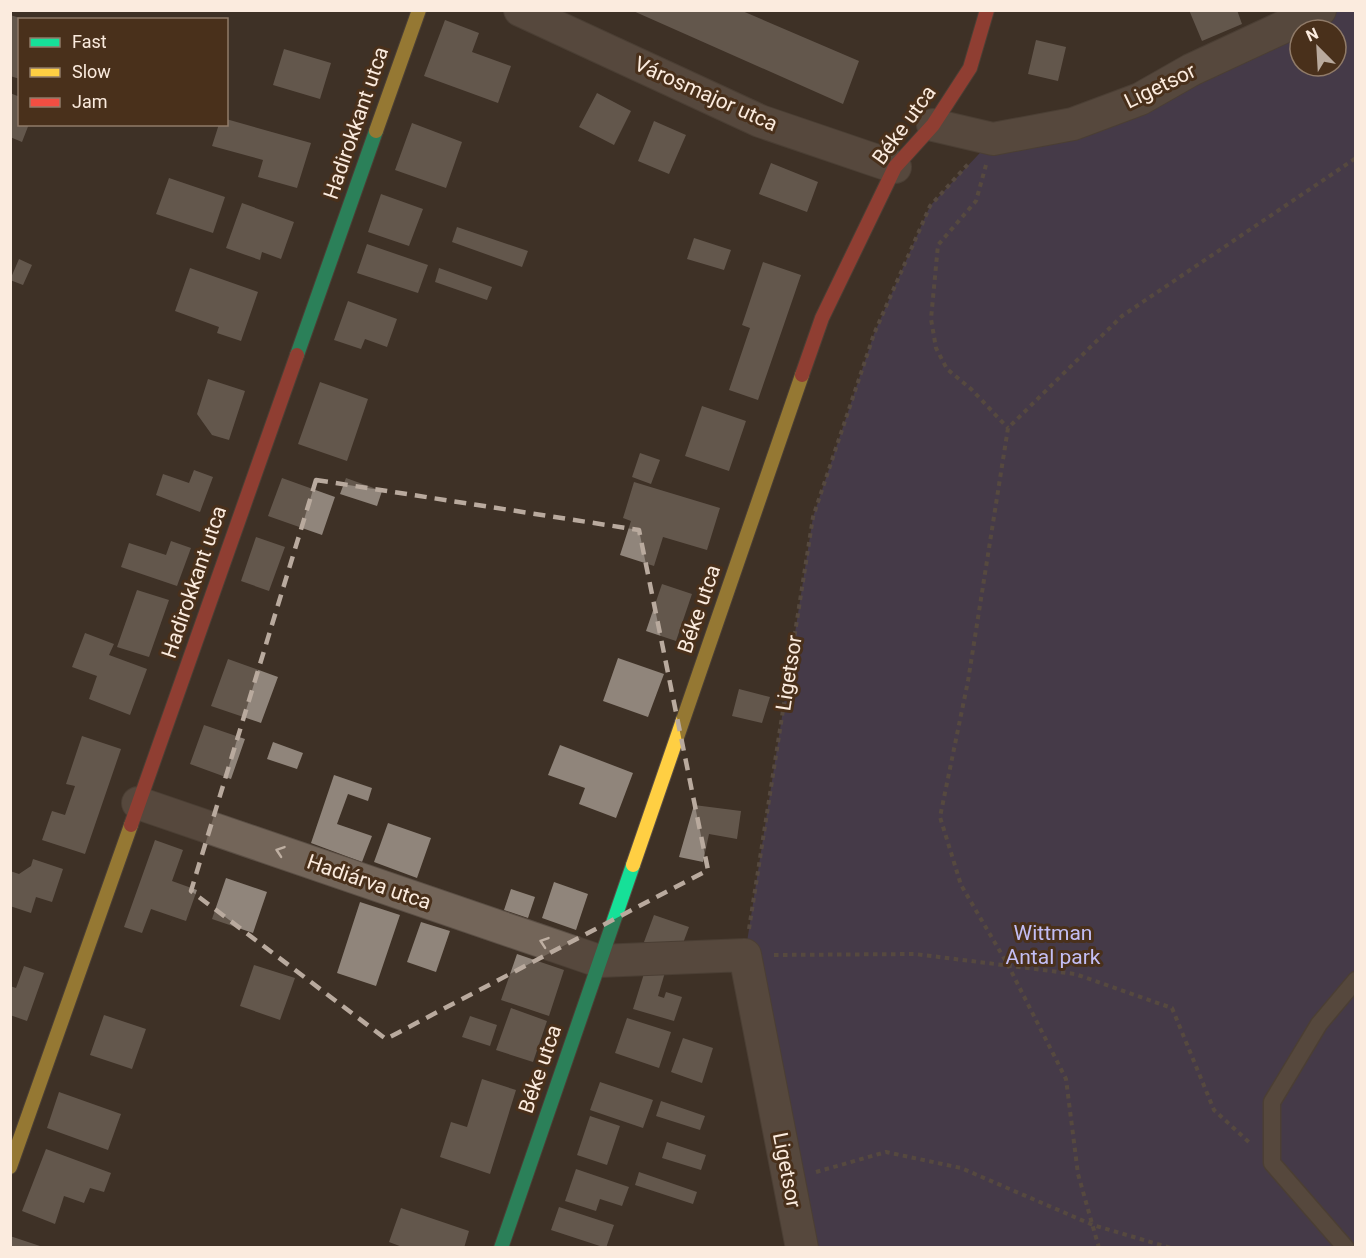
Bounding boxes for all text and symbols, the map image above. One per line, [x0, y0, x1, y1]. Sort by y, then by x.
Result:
legend [18, 18, 228, 126]
north arrow [1288, 18, 1348, 78]
text: N [1303, 24, 1321, 46]
text: Fast [72, 31, 107, 52]
street label: Hadirokkant utca [319, 44, 393, 202]
street label: Városmajor utca [631, 52, 781, 136]
street label: Ligetsor [1121, 59, 1199, 113]
text: Slow [72, 61, 111, 82]
street label: Béke utca [867, 81, 941, 169]
text: Jam [72, 91, 108, 112]
street label: Hadirokkant utca [157, 503, 231, 661]
street label: Béke utca [673, 562, 725, 656]
street label: Ligetsor [771, 634, 807, 712]
one-way arrow [275, 846, 286, 859]
street label: Hadiárva utca [304, 850, 434, 914]
park label: Wittman Antal park [1006, 921, 1101, 969]
one-way arrow [539, 937, 550, 950]
street label: Béke utca [514, 1022, 566, 1116]
street label: Ligetsor [768, 1130, 806, 1210]

